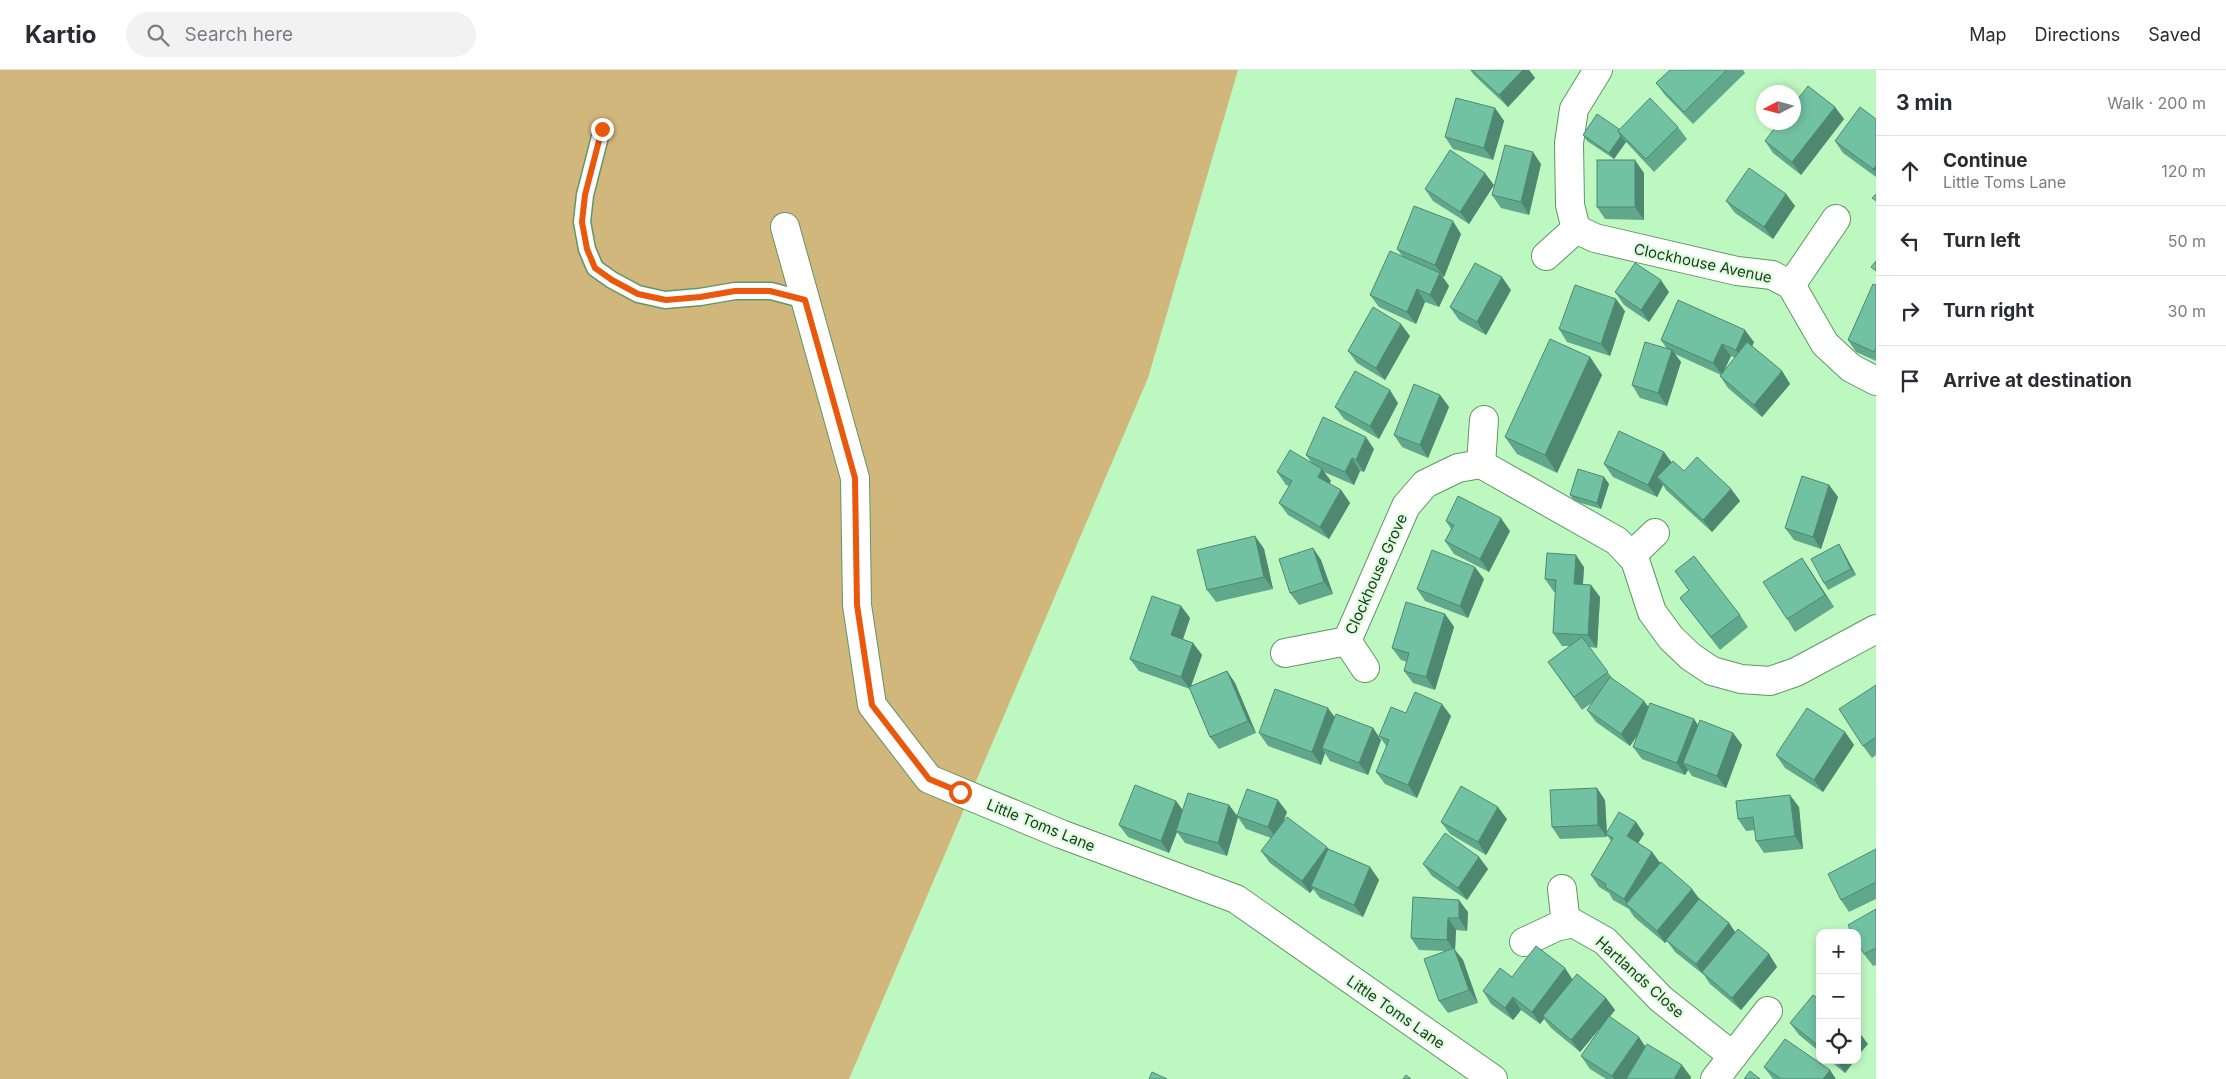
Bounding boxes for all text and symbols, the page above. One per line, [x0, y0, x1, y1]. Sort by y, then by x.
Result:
search box [126, 12, 476, 57]
text: Kartio [25, 20, 96, 49]
icon: search [144, 21, 172, 49]
text: Search here [184, 23, 293, 46]
text: Map [1969, 24, 2007, 45]
text: Directions [2035, 24, 2120, 45]
text: Saved [2148, 24, 2201, 45]
north arrow [1756, 85, 1801, 130]
text: 3 min [1896, 90, 1952, 115]
text: Walk · 200 m [2107, 93, 2206, 113]
route end [591, 118, 614, 141]
text: Continue [1943, 149, 2028, 172]
icon: ahead [1896, 157, 1924, 185]
text: 120 m [2161, 161, 2206, 181]
text: Little Toms Lane [1943, 172, 2066, 192]
icon: left [1896, 227, 1924, 255]
text: Turn left [1943, 229, 2021, 252]
text: 50 m [2168, 231, 2206, 251]
street label: Clockhouse Avenue [1632, 239, 1774, 287]
icon: right [1896, 297, 1924, 325]
text: Turn right [1943, 299, 2034, 322]
text: 30 m [2168, 301, 2206, 321]
icon: arrive [1896, 367, 1924, 395]
text: Arrive at destination [1943, 369, 2132, 392]
street label: Clockhouse Grove [1341, 511, 1411, 637]
route start [949, 781, 972, 804]
street label: Little Toms Lane [984, 795, 1098, 855]
map controls [1816, 929, 1861, 1064]
button: + [1816, 929, 1861, 974]
street label: Hartlands Close [1592, 932, 1688, 1022]
street label: Little Toms Lane [1343, 971, 1449, 1053]
button: − [1816, 974, 1861, 1019]
button: locate [1816, 1019, 1861, 1064]

